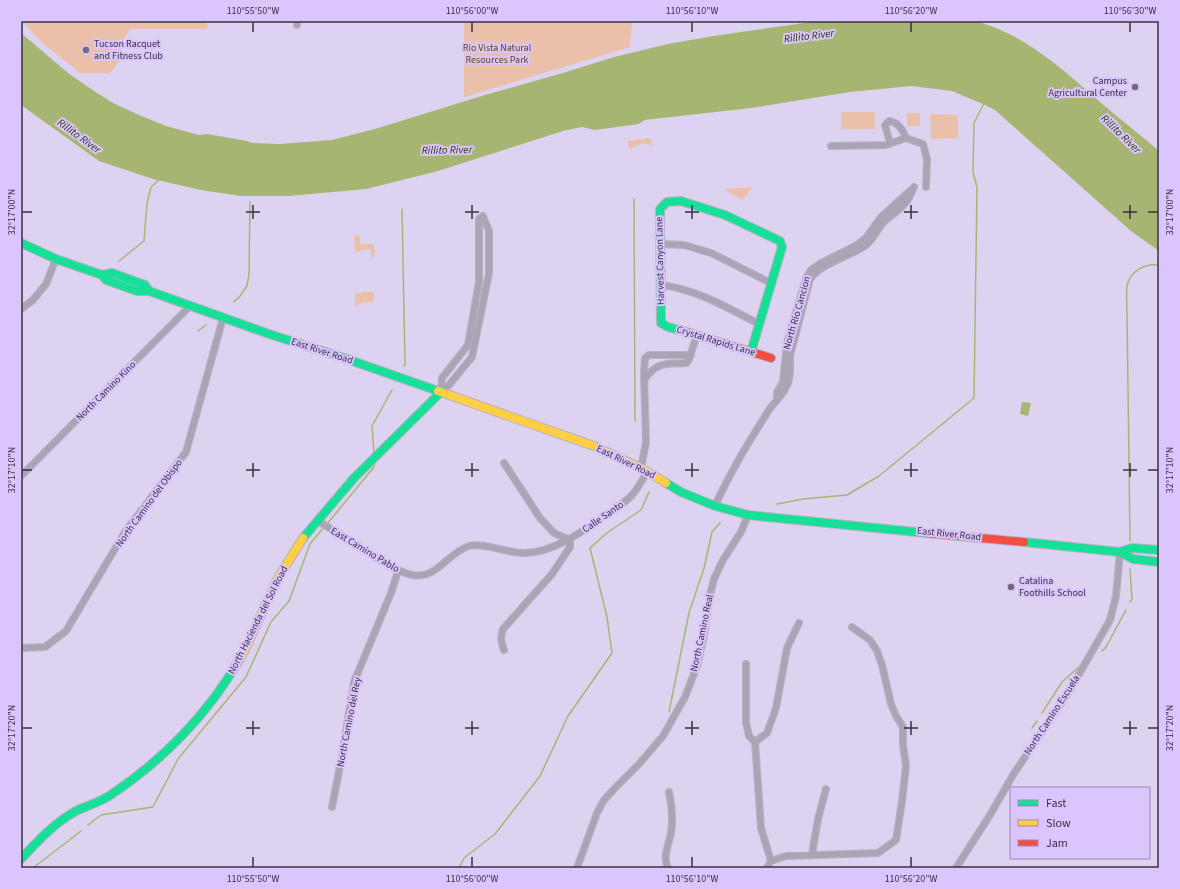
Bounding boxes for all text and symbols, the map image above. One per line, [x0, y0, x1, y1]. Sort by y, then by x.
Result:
text: 110°55'50"W [227, 4, 279, 18]
text: 110°56'00"W [446, 4, 498, 18]
text: 110°56'10"W [666, 4, 718, 18]
text: 110°56'20"W [885, 4, 937, 18]
text: 110°56'30"W [1104, 4, 1156, 18]
water label: Rillito River [783, 25, 836, 47]
place label: Tucson Racquet and Fitness Club [94, 37, 163, 63]
park label: Rio Vista Natural Resources Park [463, 41, 532, 67]
marker: Tucson Racquet and Fitness Club [81, 45, 91, 55]
place label: Campus Agricultural Center [1049, 74, 1128, 100]
marker: Campus Agricultural Center [1130, 82, 1140, 92]
water label: Rillito River [1098, 111, 1145, 158]
water label: Rillito River [54, 115, 105, 158]
water label: Rillito River [422, 142, 474, 158]
text: 32°17'00"N [5, 189, 19, 235]
text: 32°17'00"N [1163, 189, 1177, 235]
street label: Harvest Canyon Lane [652, 217, 668, 305]
street label: North Rio Cancion [780, 275, 814, 351]
street label: Crystal Rapids Lane [675, 322, 757, 360]
street label: East River Road [289, 334, 355, 368]
street label: North Camino Kino [73, 358, 139, 424]
street label: East River Road [594, 442, 658, 482]
text: 32°17'10"N [5, 447, 19, 493]
text: 32°17'10"N [1163, 447, 1177, 493]
street label: North Camino del Obispo [112, 456, 186, 550]
street label: Calle Santo [580, 498, 626, 536]
street label: East Camino Pablo [328, 524, 402, 576]
street label: East River Road [916, 524, 982, 544]
street label: North Hacienda del Sol Road [225, 564, 291, 676]
place label: Catalina Foothills School [1019, 574, 1086, 600]
marker: Catalina Foothills School [1006, 582, 1016, 592]
street label: North Camino Real [687, 593, 717, 673]
street label: North Camino Escuela [1021, 672, 1083, 758]
street label: North Camino del Rey [333, 676, 365, 768]
text: 32°17'20"N [5, 705, 19, 751]
text: 32°17'20"N [1163, 705, 1177, 751]
legend [1010, 787, 1150, 859]
text: Fast [1046, 795, 1066, 812]
text: Slow [1046, 815, 1071, 832]
text: Jam [1046, 835, 1068, 852]
text: 110°55'50"W [227, 872, 279, 886]
text: 110°56'00"W [446, 872, 498, 886]
text: 110°56'10"W [666, 872, 718, 886]
text: 110°56'20"W [885, 872, 937, 886]

